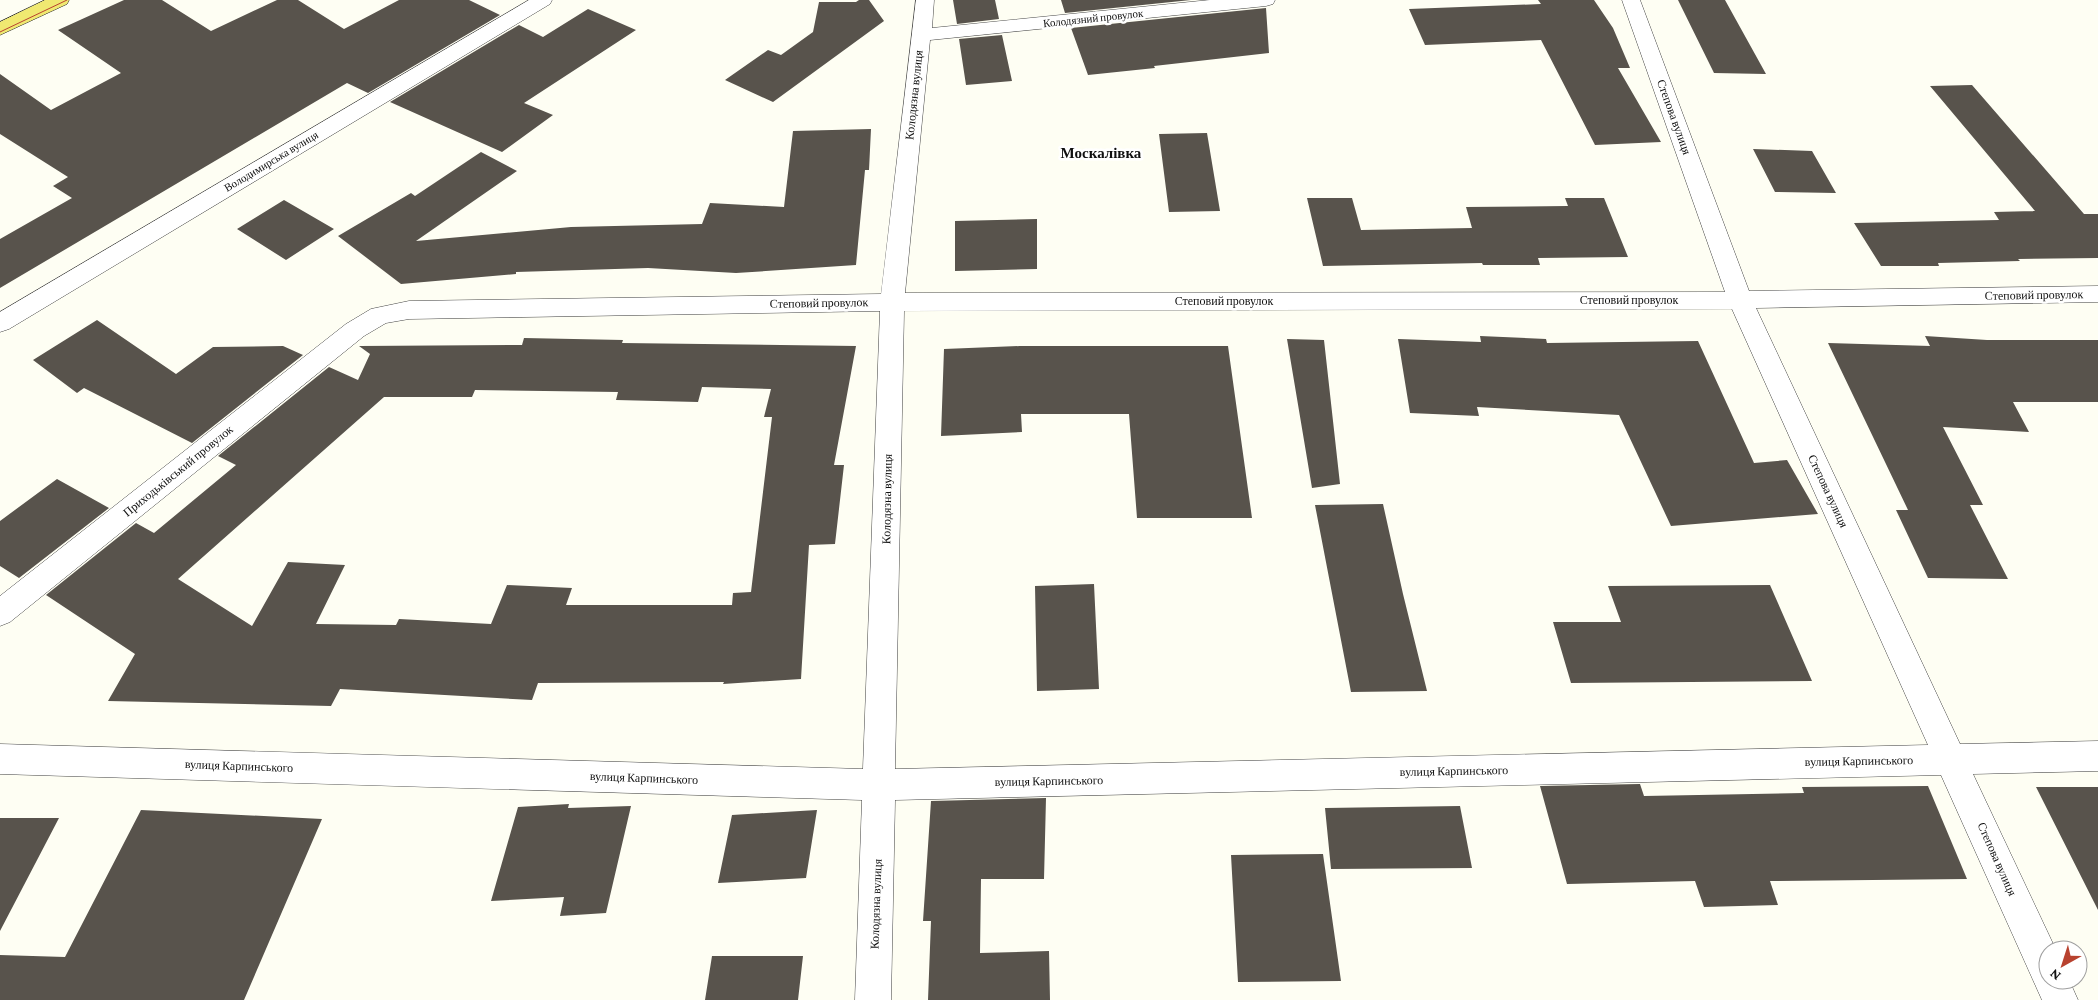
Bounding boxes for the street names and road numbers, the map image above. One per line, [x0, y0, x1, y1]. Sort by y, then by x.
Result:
street label: Колодязний провулок [1042, 7, 1144, 29]
street label: Колодязна вулиця [902, 49, 926, 141]
street label: Степова вулиця [1654, 77, 1694, 157]
street label: Володимирська вулиця [222, 128, 320, 194]
street label: Степовий провулок [1985, 287, 2084, 303]
street label: Степовий провулок [1580, 293, 1678, 307]
street label: Степовий провулок [1175, 294, 1273, 308]
street label: Степовий провулок [770, 295, 869, 311]
street label: Приходьківський провулок [120, 422, 236, 520]
street label: Степова вулиця [1805, 452, 1851, 530]
street label: Колодязна вулиця [879, 453, 895, 544]
street label: вулиця Карпинського [1805, 753, 1913, 769]
street label: вулиця Карпинського [185, 757, 293, 775]
street label: вулиця Карпинського [1400, 763, 1508, 779]
street label: вулиця Карпинського [590, 769, 698, 787]
street label: вулиця Карпинського [995, 773, 1103, 789]
street label: Степова вулиця [1975, 820, 2020, 898]
street label: Колодязна вулиця [867, 858, 885, 949]

